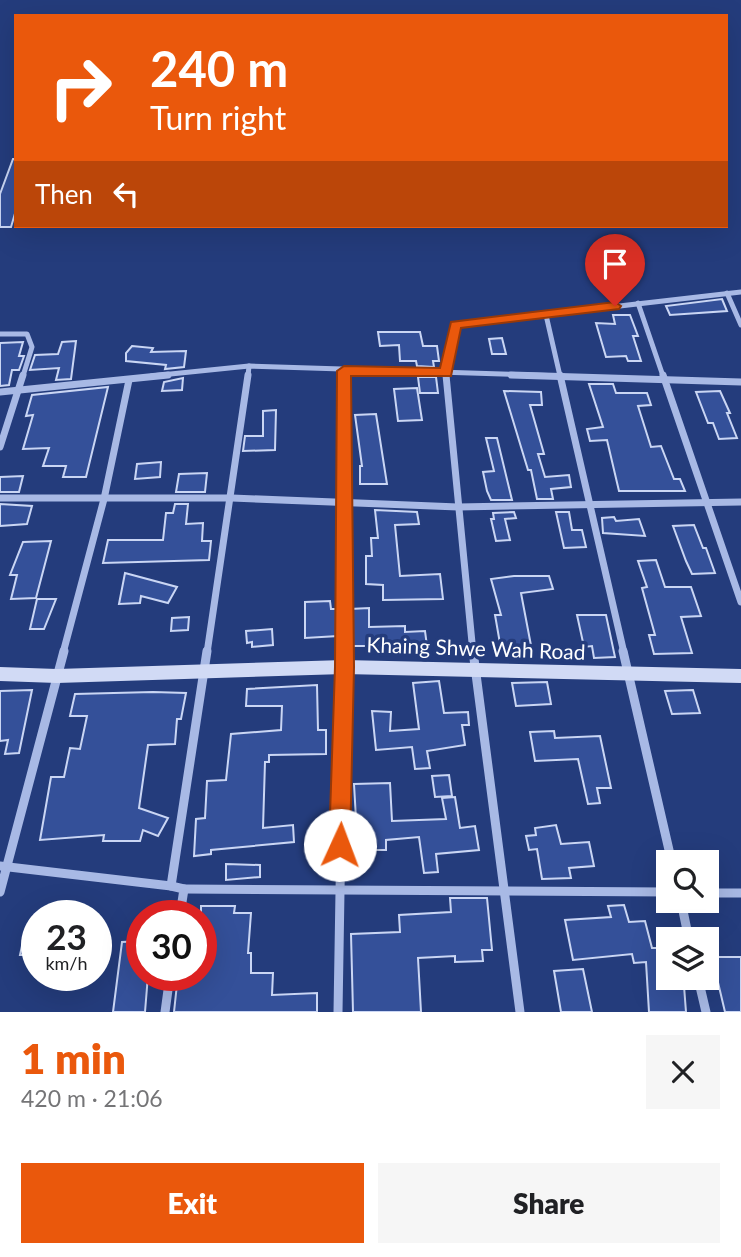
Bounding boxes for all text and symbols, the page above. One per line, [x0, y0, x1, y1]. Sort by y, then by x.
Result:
text: 240 m [150, 39, 288, 97]
icon: right [35, 42, 126, 133]
text: Turn right [150, 98, 286, 137]
icon: left [107, 175, 145, 213]
text: Then [35, 178, 93, 210]
pin [585, 234, 645, 306]
icon: arrive [596, 245, 634, 283]
street label: Khaing Shwe Wah Road [366, 631, 586, 664]
position arrow [303, 808, 377, 882]
map controls [656, 850, 719, 990]
button: search [656, 850, 719, 913]
speed limit sign: 30 [126, 900, 217, 991]
text: 23 [46, 915, 87, 957]
button: layers [656, 927, 719, 990]
text: km/h [45, 952, 88, 974]
text: 1 min [21, 1033, 126, 1083]
button: close [646, 1035, 720, 1109]
text: 420 m · 21:06 [21, 1084, 163, 1112]
button: Exit [21, 1163, 364, 1243]
button: Share [378, 1163, 720, 1243]

